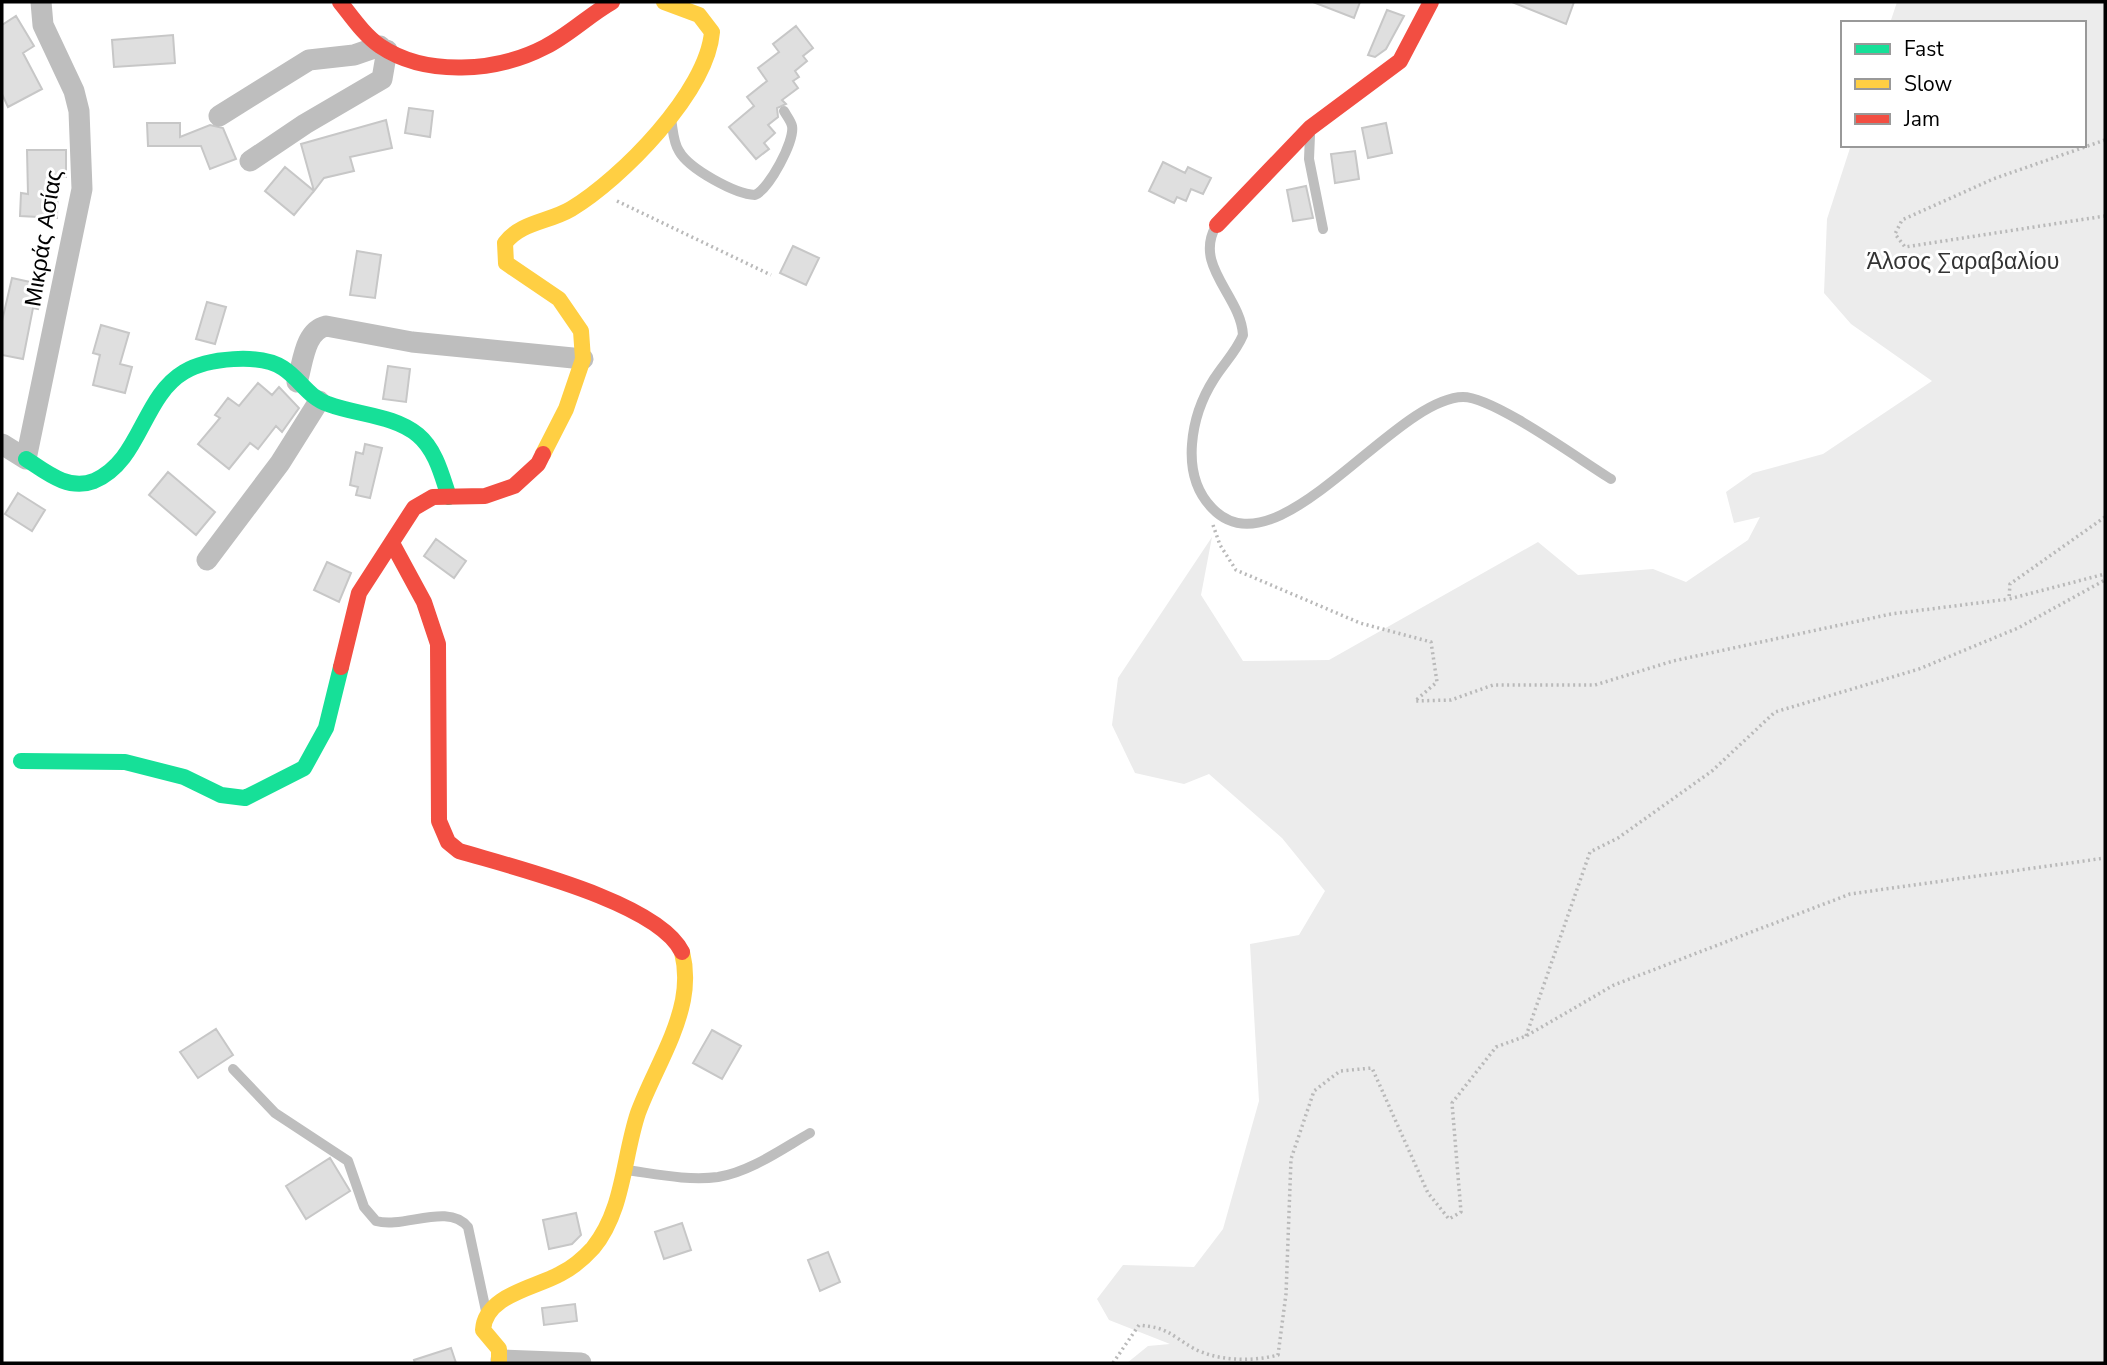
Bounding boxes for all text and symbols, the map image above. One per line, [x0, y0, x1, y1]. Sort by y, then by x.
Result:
legend [1841, 21, 2086, 147]
text: Fast [1904, 35, 1944, 63]
text: Slow [1904, 70, 1953, 98]
text: Jam [1903, 105, 1940, 133]
street label: Μικράς Ασίας [17, 167, 70, 309]
park label: Άλσος Σαραβαλίου [1867, 246, 2059, 277]

